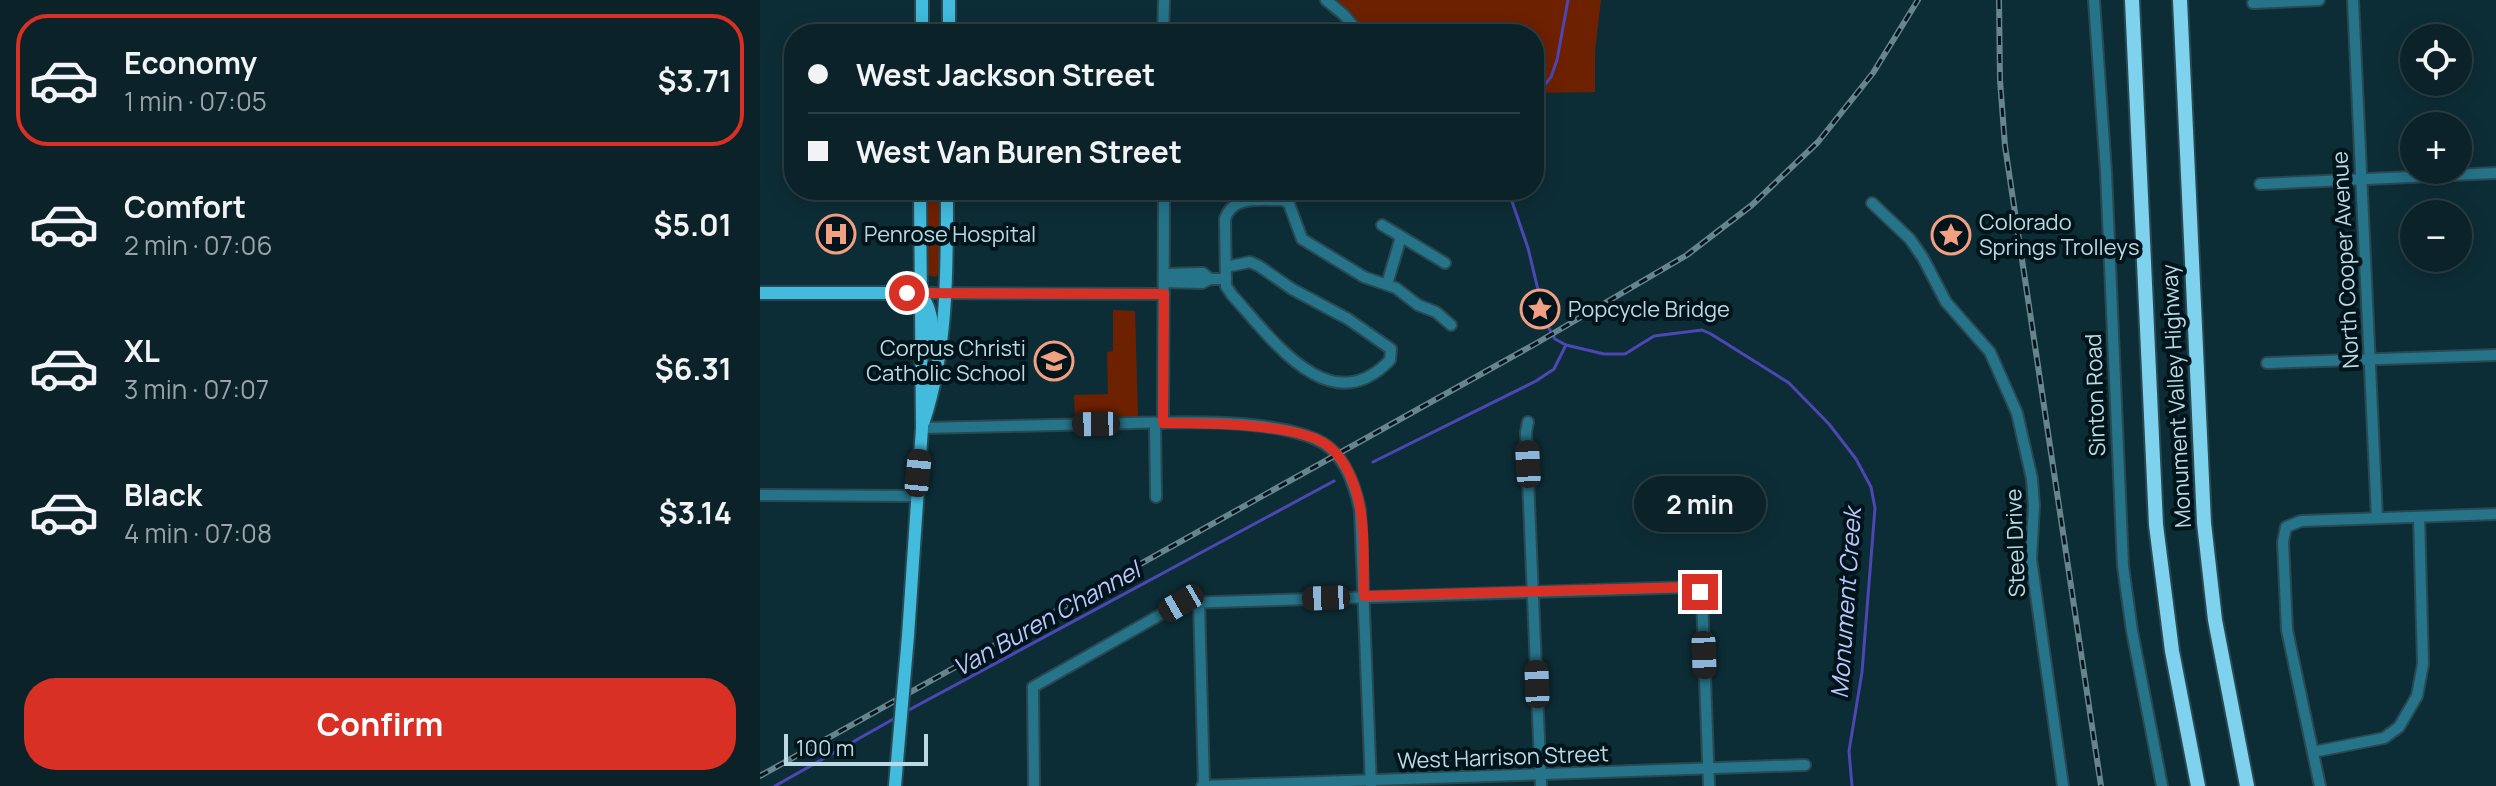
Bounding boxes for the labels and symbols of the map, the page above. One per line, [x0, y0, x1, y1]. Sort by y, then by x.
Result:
street label: North Cooper Avenue [2324, 150, 2366, 369]
place label: Colorado Springs Trolleys [1979, 207, 2140, 262]
hospital icon: Penrose Hospital [815, 213, 857, 255]
place icon: Colorado Springs Trolleys [1930, 214, 1972, 256]
place label: Penrose Hospital [864, 219, 1036, 249]
street label: Monument Valley Highway [2154, 263, 2198, 529]
route start [889, 275, 925, 311]
place icon: Popcycle Bridge [1519, 288, 1561, 330]
place label: Popcycle Bridge [1568, 294, 1730, 324]
place label: Corpus Christi Catholic School [866, 333, 1026, 388]
street label: Sinton Road [2078, 333, 2112, 457]
school or university icon: Corpus Christi Catholic School [1033, 340, 1075, 382]
car [1072, 412, 1120, 436]
car [1515, 439, 1541, 489]
car [904, 448, 932, 498]
callout: 2 min [1634, 476, 1766, 532]
street label: Steel Drive [1998, 488, 2032, 598]
water label: Monument Creek [1822, 503, 1868, 699]
water label: Van Buren Channel [947, 551, 1148, 683]
route end [1682, 574, 1718, 610]
car [1154, 581, 1208, 625]
car [1302, 585, 1350, 611]
car [1691, 631, 1717, 679]
car [1524, 660, 1550, 708]
scale bar [784, 730, 928, 766]
street label: West Harrison Street [1397, 738, 1610, 776]

